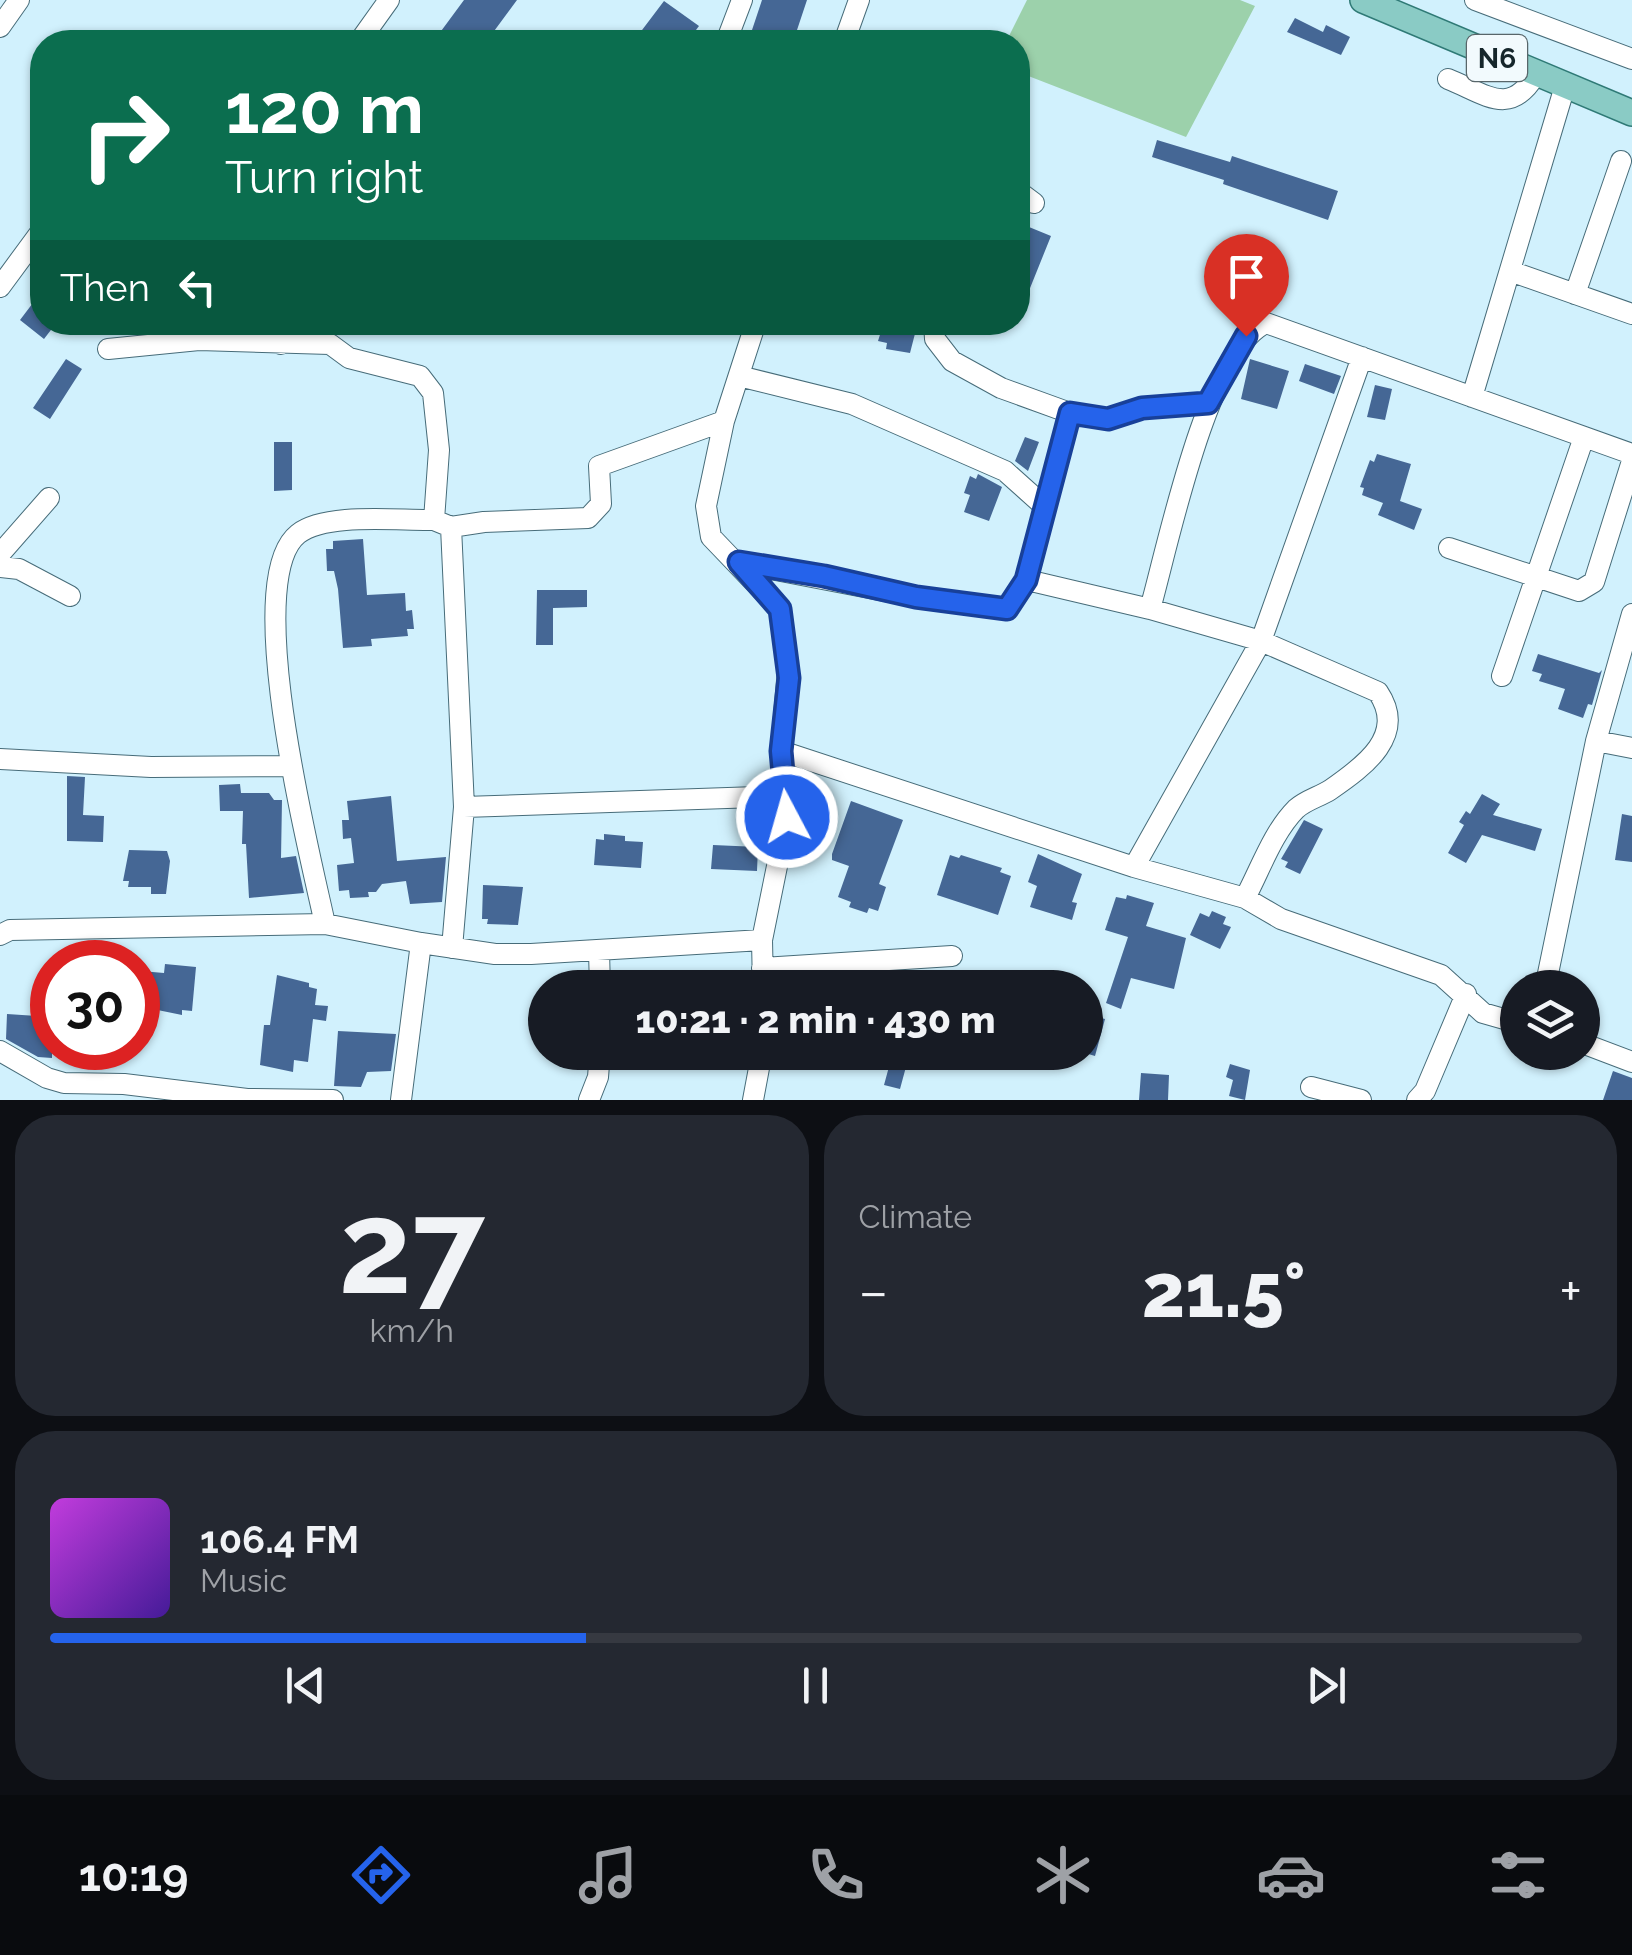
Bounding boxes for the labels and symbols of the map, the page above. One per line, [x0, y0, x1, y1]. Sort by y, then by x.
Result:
road number: N6 [1467, 35, 1527, 81]
pin [1204, 234, 1289, 337]
position arrow [735, 765, 839, 869]
speed limit sign: 30 [30, 940, 160, 1070]

